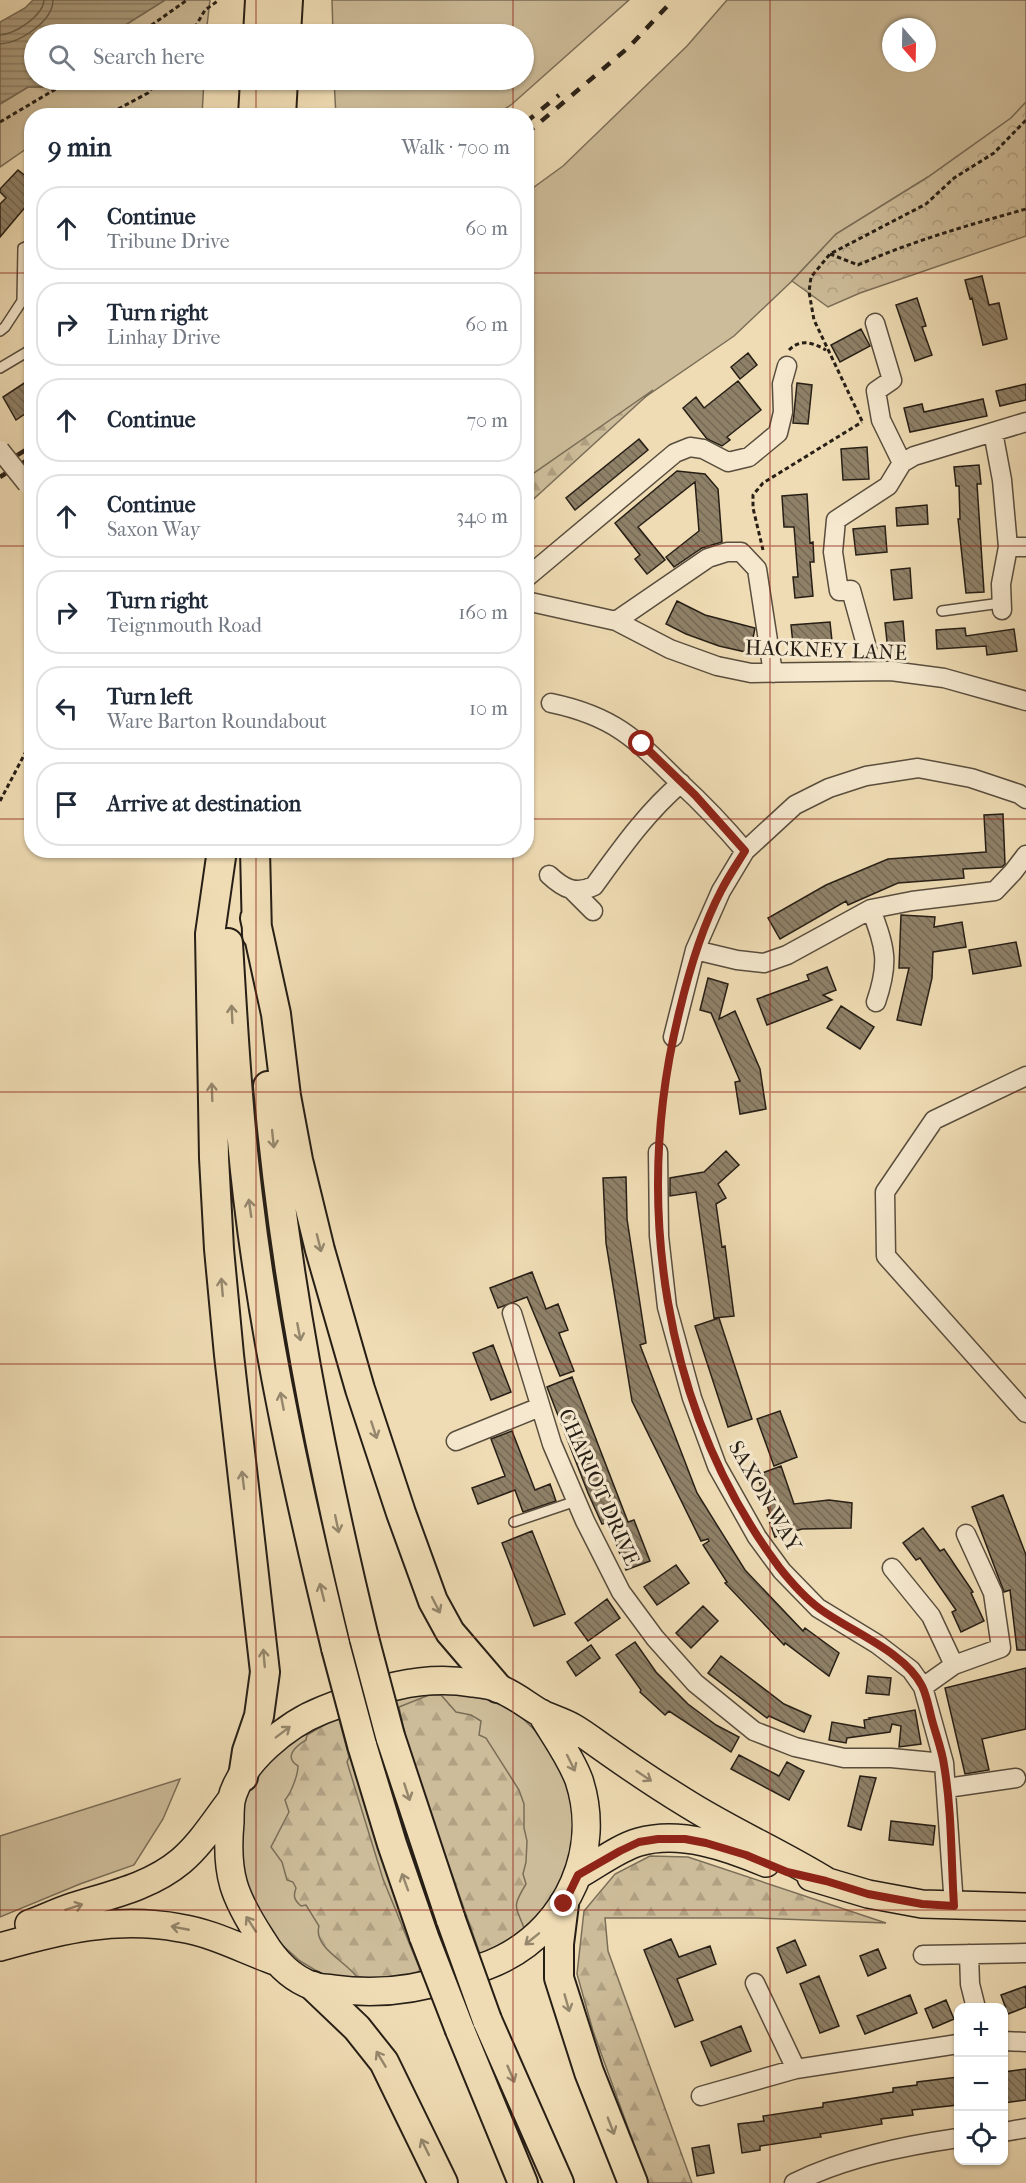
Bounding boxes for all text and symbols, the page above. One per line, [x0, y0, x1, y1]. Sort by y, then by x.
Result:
north arrow [882, 18, 936, 72]
search box [24, 24, 534, 90]
icon: search [45, 41, 78, 74]
text: Search here [93, 44, 205, 70]
text: 9 min [48, 132, 112, 163]
text: Walk · 700 m [401, 136, 510, 159]
text: Continue [107, 204, 196, 230]
icon: ahead [50, 212, 83, 245]
text: 60 m [465, 217, 508, 240]
text: Tribune Drive [107, 230, 230, 253]
text: Turn right [107, 300, 208, 326]
icon: right [50, 308, 83, 341]
text: 60 m [465, 313, 508, 336]
text: Linhay Drive [107, 326, 221, 349]
icon: ahead [50, 404, 83, 437]
text: Continue [107, 407, 196, 433]
text: 70 m [466, 409, 508, 432]
text: Continue [107, 492, 196, 518]
icon: ahead [50, 500, 83, 533]
text: 340 m [456, 505, 508, 528]
text: Saxon Way [107, 518, 200, 541]
text: Turn right [107, 588, 208, 614]
icon: right [50, 596, 83, 629]
text: 160 m [458, 601, 508, 624]
text: Teignmouth Road [107, 614, 262, 637]
street label: HACKNEY LANE [745, 635, 908, 665]
text: Turn left [107, 684, 193, 710]
icon: left [50, 692, 83, 725]
text: 10 m [469, 697, 508, 720]
text: Ware Barton Roundabout [107, 710, 327, 733]
route start [628, 730, 654, 756]
icon: arrive [50, 788, 83, 821]
text: Arrive at destination [107, 791, 301, 817]
one-way arrow [227, 1005, 238, 1025]
one-way arrow [206, 1082, 217, 1102]
one-way arrow [268, 1129, 279, 1149]
one-way arrow [244, 1199, 255, 1219]
one-way arrow [313, 1233, 325, 1252]
one-way arrow [216, 1277, 227, 1297]
one-way arrow [294, 1322, 305, 1342]
one-way arrow [276, 1391, 287, 1411]
street label: CHARIOT DRIVE [554, 1405, 644, 1569]
one-way arrow [369, 1420, 380, 1439]
street label: SAXON WAY [724, 1436, 807, 1556]
one-way arrow [237, 1471, 248, 1491]
one-way arrow [332, 1513, 343, 1533]
one-way arrow [316, 1582, 327, 1602]
one-way arrow [431, 1596, 442, 1614]
one-way arrow [258, 1648, 269, 1668]
one-way arrow [275, 1726, 291, 1738]
one-way arrow [565, 1754, 577, 1771]
one-way arrow [635, 1770, 652, 1782]
one-way arrow [402, 1782, 413, 1801]
one-way arrow [399, 1873, 410, 1892]
route end [550, 1890, 576, 1916]
one-way arrow [64, 1901, 83, 1912]
one-way arrow [245, 1916, 257, 1933]
one-way arrow [171, 1922, 191, 1933]
one-way arrow [524, 1932, 540, 1945]
one-way arrow [562, 1993, 573, 2012]
map controls [954, 2003, 1008, 2165]
button: + [954, 2003, 1008, 2057]
one-way arrow [375, 2051, 387, 2068]
button: − [954, 2057, 1008, 2111]
one-way arrow [506, 2065, 517, 2083]
button: locate [954, 2111, 1008, 2165]
one-way arrow [606, 2117, 617, 2135]
one-way arrow [419, 2139, 431, 2156]

